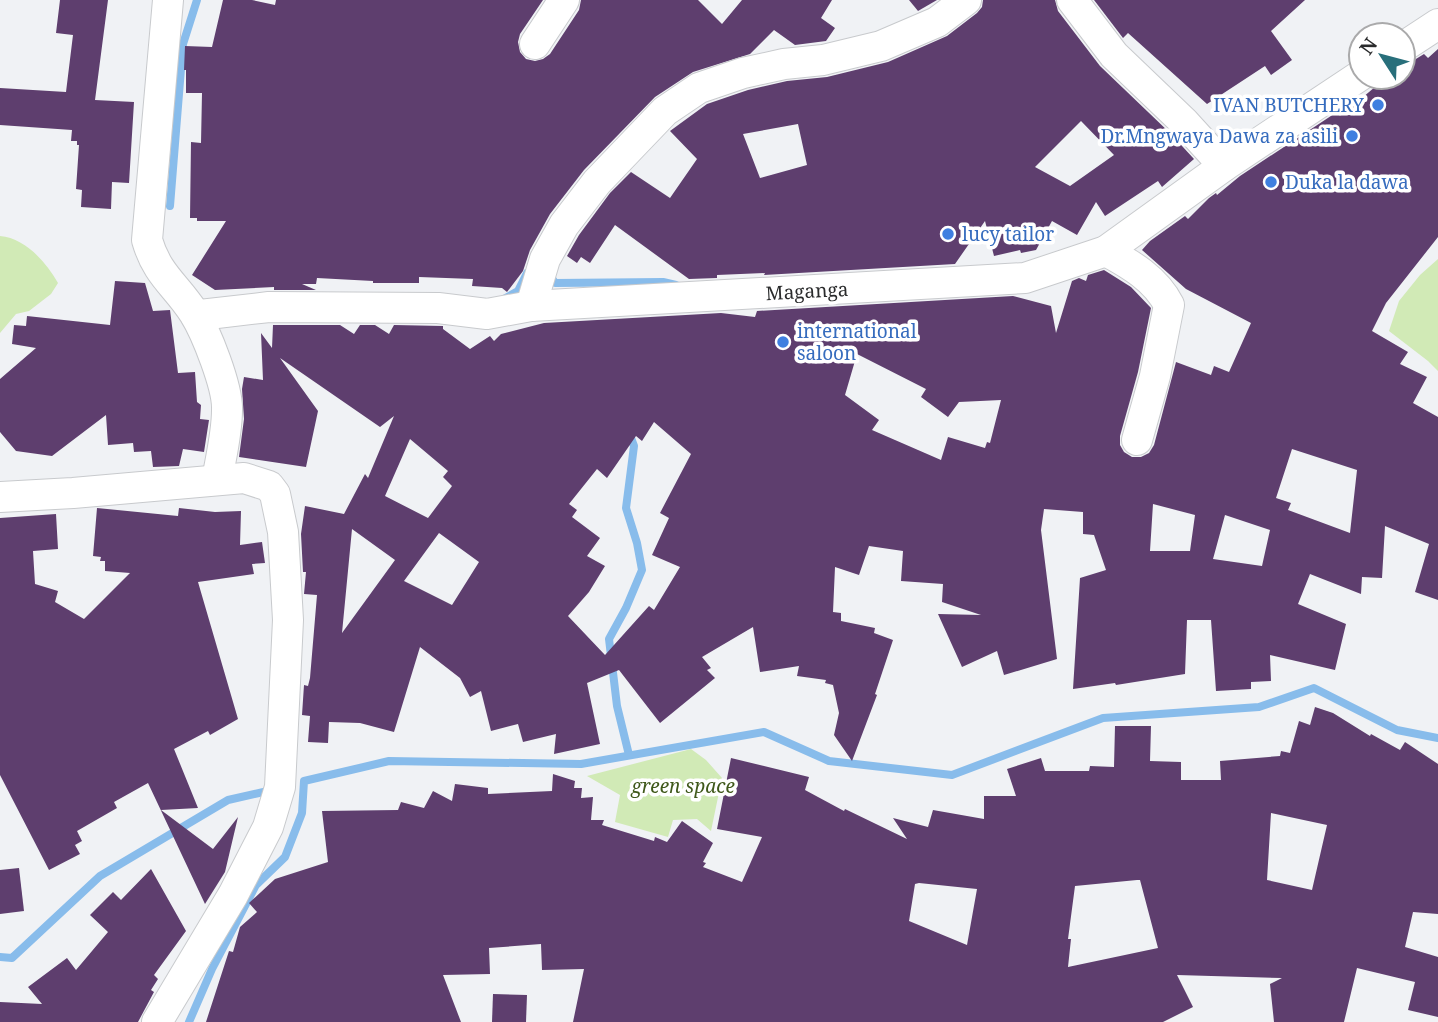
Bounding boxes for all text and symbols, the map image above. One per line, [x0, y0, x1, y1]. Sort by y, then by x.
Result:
north arrow [1347, 21, 1417, 91]
text: N [1353, 32, 1383, 60]
place label: IVAN BUTCHERY [1213, 92, 1364, 118]
marker: IVAN BUTCHERY [1370, 97, 1386, 113]
place label: Dr.Mngwaya Dawa za asili [1100, 123, 1338, 149]
marker: Dr.Mngwaya Dawa za asili [1344, 128, 1360, 144]
place label: Duka la dawa [1285, 169, 1409, 195]
marker: Duka la dawa [1263, 174, 1279, 190]
place label: lucy tailor [962, 221, 1054, 247]
marker: lucy tailor [940, 226, 956, 242]
street label: Maganga [765, 276, 849, 306]
place label: international saloon [797, 318, 917, 366]
marker: international saloon [775, 334, 791, 350]
park label: green space [630, 773, 735, 799]

